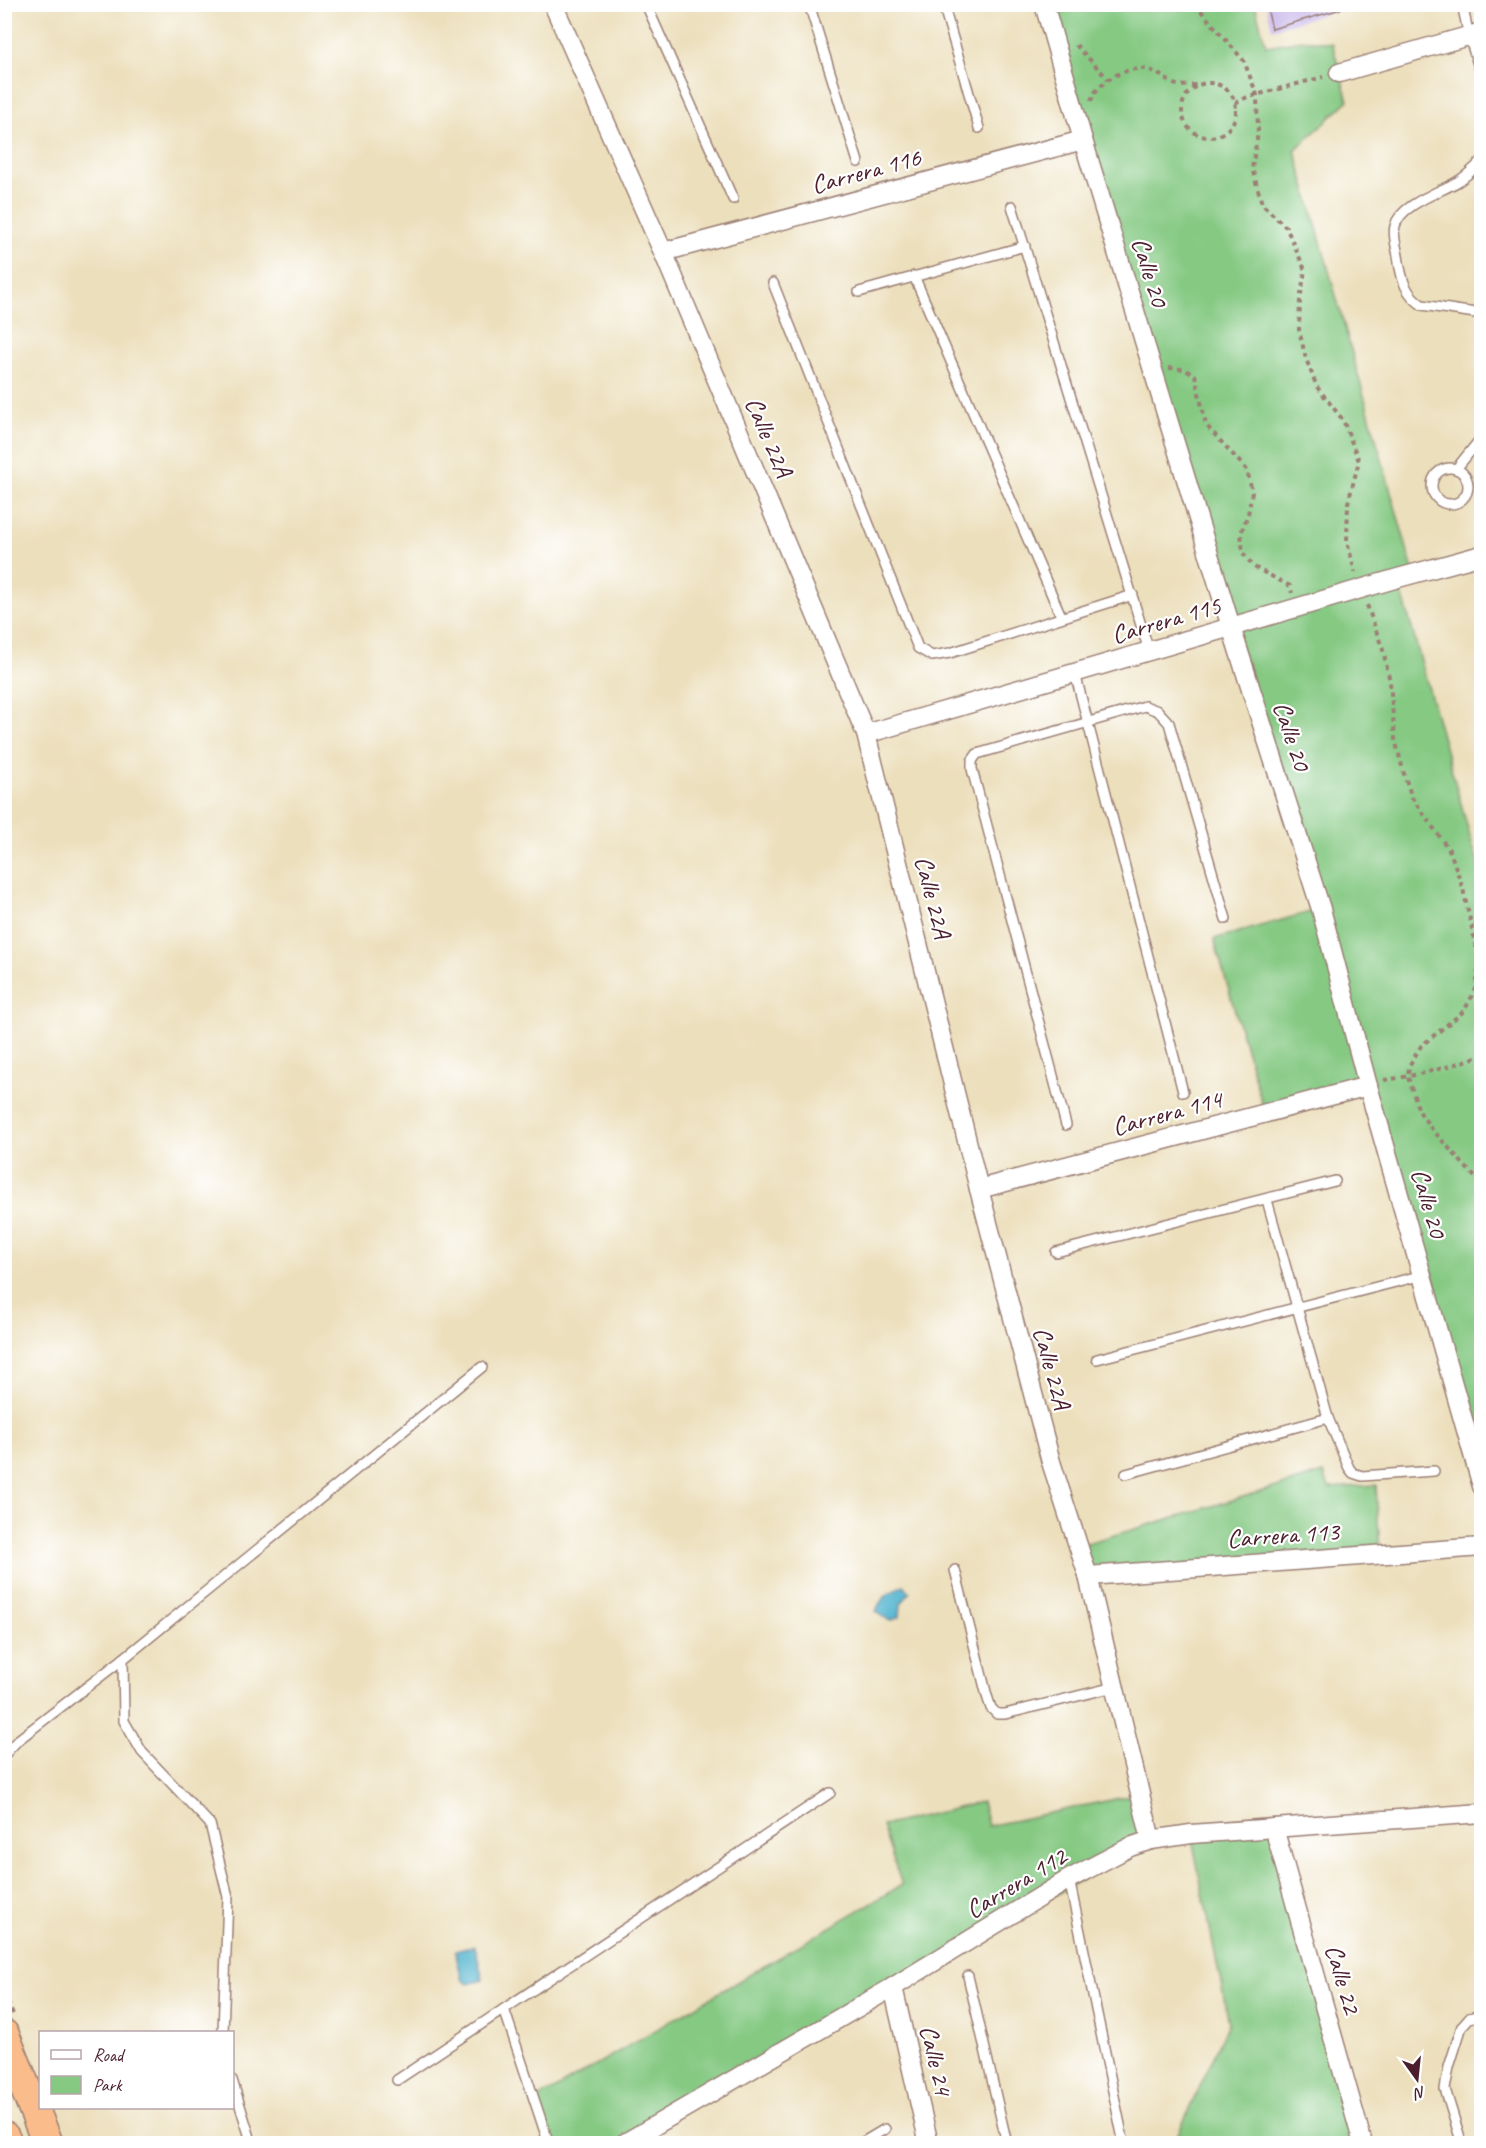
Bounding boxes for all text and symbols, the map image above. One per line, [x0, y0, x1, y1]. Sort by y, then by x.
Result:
street label: Carrera 116 [808, 140, 926, 201]
street label: Calle 20 [1124, 233, 1177, 313]
street label: Calle 22A [737, 392, 801, 484]
street label: Carrera 115 [1108, 588, 1226, 651]
street label: Calle 20 [1265, 697, 1319, 777]
street label: Calle 22A [907, 852, 960, 943]
street label: Carrera 114 [1109, 1082, 1228, 1143]
street label: Calle 20 [1403, 1165, 1455, 1244]
street label: Calle 22A [1025, 1323, 1079, 1415]
street label: Carrera 113 [1226, 1514, 1342, 1555]
street label: Carrera 112 [959, 1839, 1075, 1926]
street label: Calle 22 [1317, 1941, 1369, 2020]
street label: Calle 24 [912, 2022, 961, 2100]
legend [39, 2031, 234, 2109]
text: Road [93, 2044, 126, 2066]
north arrow [1387, 2049, 1447, 2109]
text: Park [93, 2074, 123, 2096]
text: N [1410, 2082, 1428, 2104]

